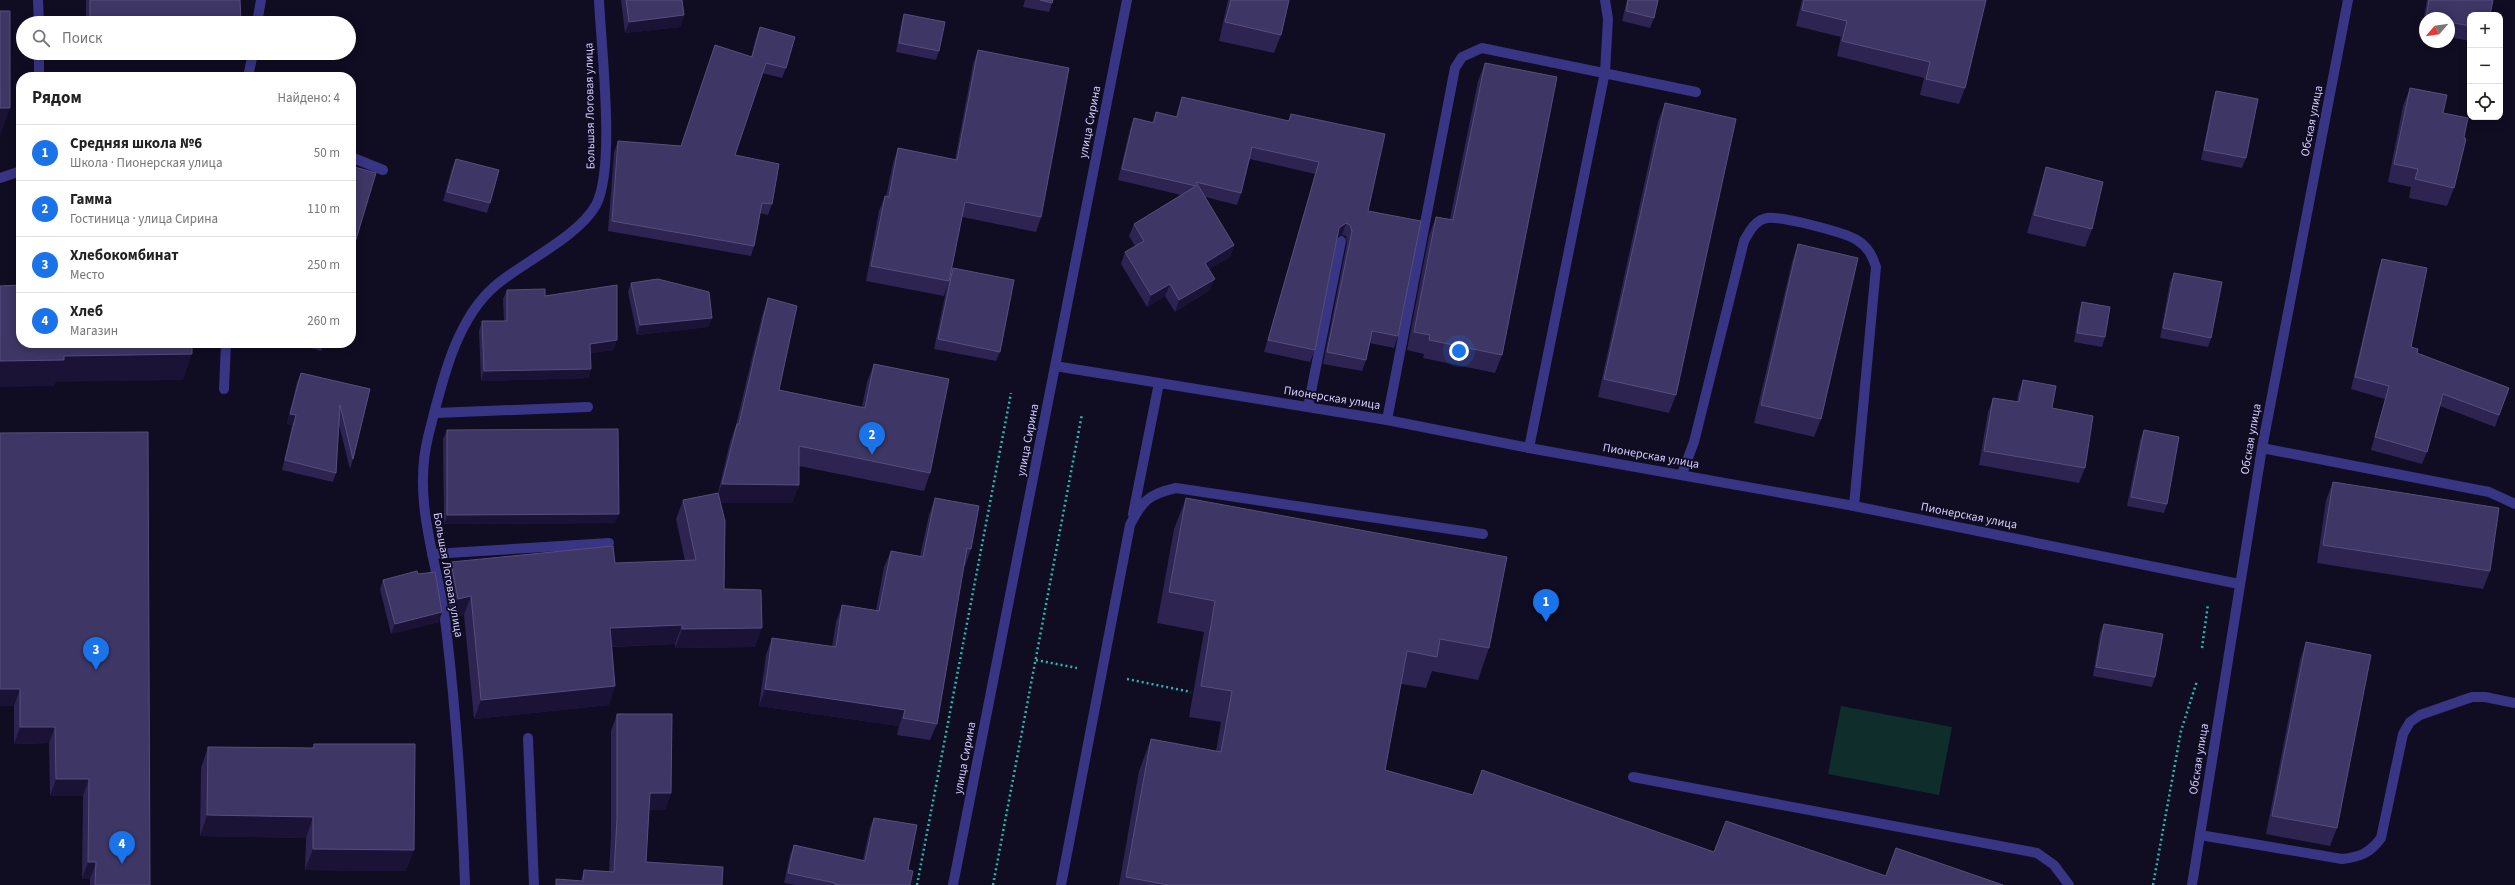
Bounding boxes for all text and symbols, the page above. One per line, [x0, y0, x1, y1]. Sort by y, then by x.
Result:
north arrow [2419, 12, 2455, 48]
map controls [2467, 12, 2503, 120]
button: + [2467, 12, 2503, 48]
search box [16, 16, 356, 60]
icon: search [30, 27, 52, 49]
text: Поиск [62, 28, 103, 49]
street label: Большая Логовая улица [580, 43, 600, 169]
button: − [2467, 48, 2503, 84]
street label: улица Сирина [1075, 84, 1105, 160]
street label: Обская улица [2297, 84, 2327, 158]
button: locate [2467, 84, 2503, 120]
text: Рядом [32, 86, 82, 110]
text: Найдено: 4 [278, 89, 340, 107]
text: Средняя школа №6 [70, 133, 202, 154]
text: 1 [42, 144, 48, 162]
text: 50 m [314, 144, 340, 162]
text: Школа · Пионерская улица [70, 154, 222, 172]
text: Гамма [70, 189, 112, 210]
text: 2 [42, 200, 48, 218]
text: 110 m [307, 200, 340, 218]
text: Гостиница · улица Сирина [70, 210, 218, 228]
text: Хлебокомбинат [70, 245, 179, 266]
text: 3 [42, 256, 48, 274]
text: 250 m [307, 256, 340, 274]
text: Место [70, 266, 105, 284]
text: Хлеб [70, 301, 103, 322]
text: 4 [42, 312, 48, 330]
text: 260 m [307, 312, 340, 330]
text: Магазин [70, 322, 118, 340]
your location [1449, 341, 1469, 361]
street label: Пионерская улица [1282, 382, 1382, 414]
street label: улица Сирина [1013, 402, 1043, 478]
street label: Обская улица [2236, 402, 2266, 476]
pin: 2 [859, 422, 885, 455]
street label: Пионерская улица [1601, 439, 1701, 473]
street label: Пионерская улица [1919, 498, 2019, 534]
street label: Большая Логовая улица [429, 511, 467, 639]
pin: 1 [1533, 589, 1559, 622]
pin: 3 [83, 637, 109, 670]
street label: улица Сирина [950, 720, 980, 796]
street label: Обская улица [2185, 722, 2213, 796]
pin: 4 [109, 831, 135, 864]

